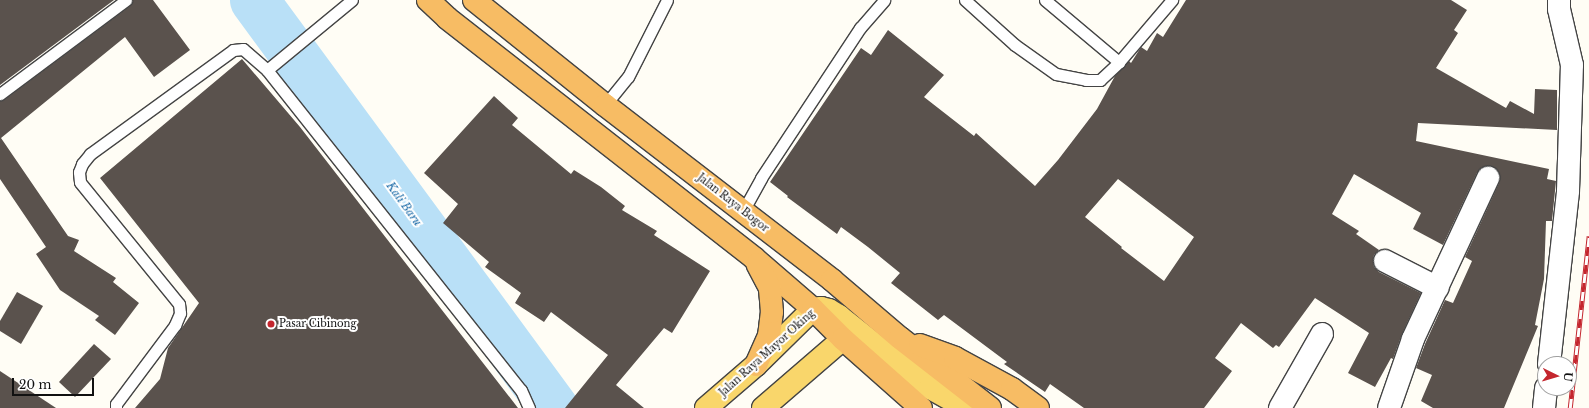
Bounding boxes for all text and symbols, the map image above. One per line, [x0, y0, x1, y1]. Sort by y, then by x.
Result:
street label: Jalan Raya Bogor [695, 171, 771, 235]
water label: Kali Baru [384, 179, 424, 229]
street label: Jalan Raya Mayor Oking [717, 307, 817, 399]
place label: Pasar Cibinong [279, 318, 357, 330]
marker: Pasar Cibinong [266, 319, 276, 329]
north arrow [1537, 356, 1577, 396]
scale bar [14, 370, 96, 396]
text: U [1561, 372, 1575, 382]
text: 20 m [19, 377, 51, 392]

